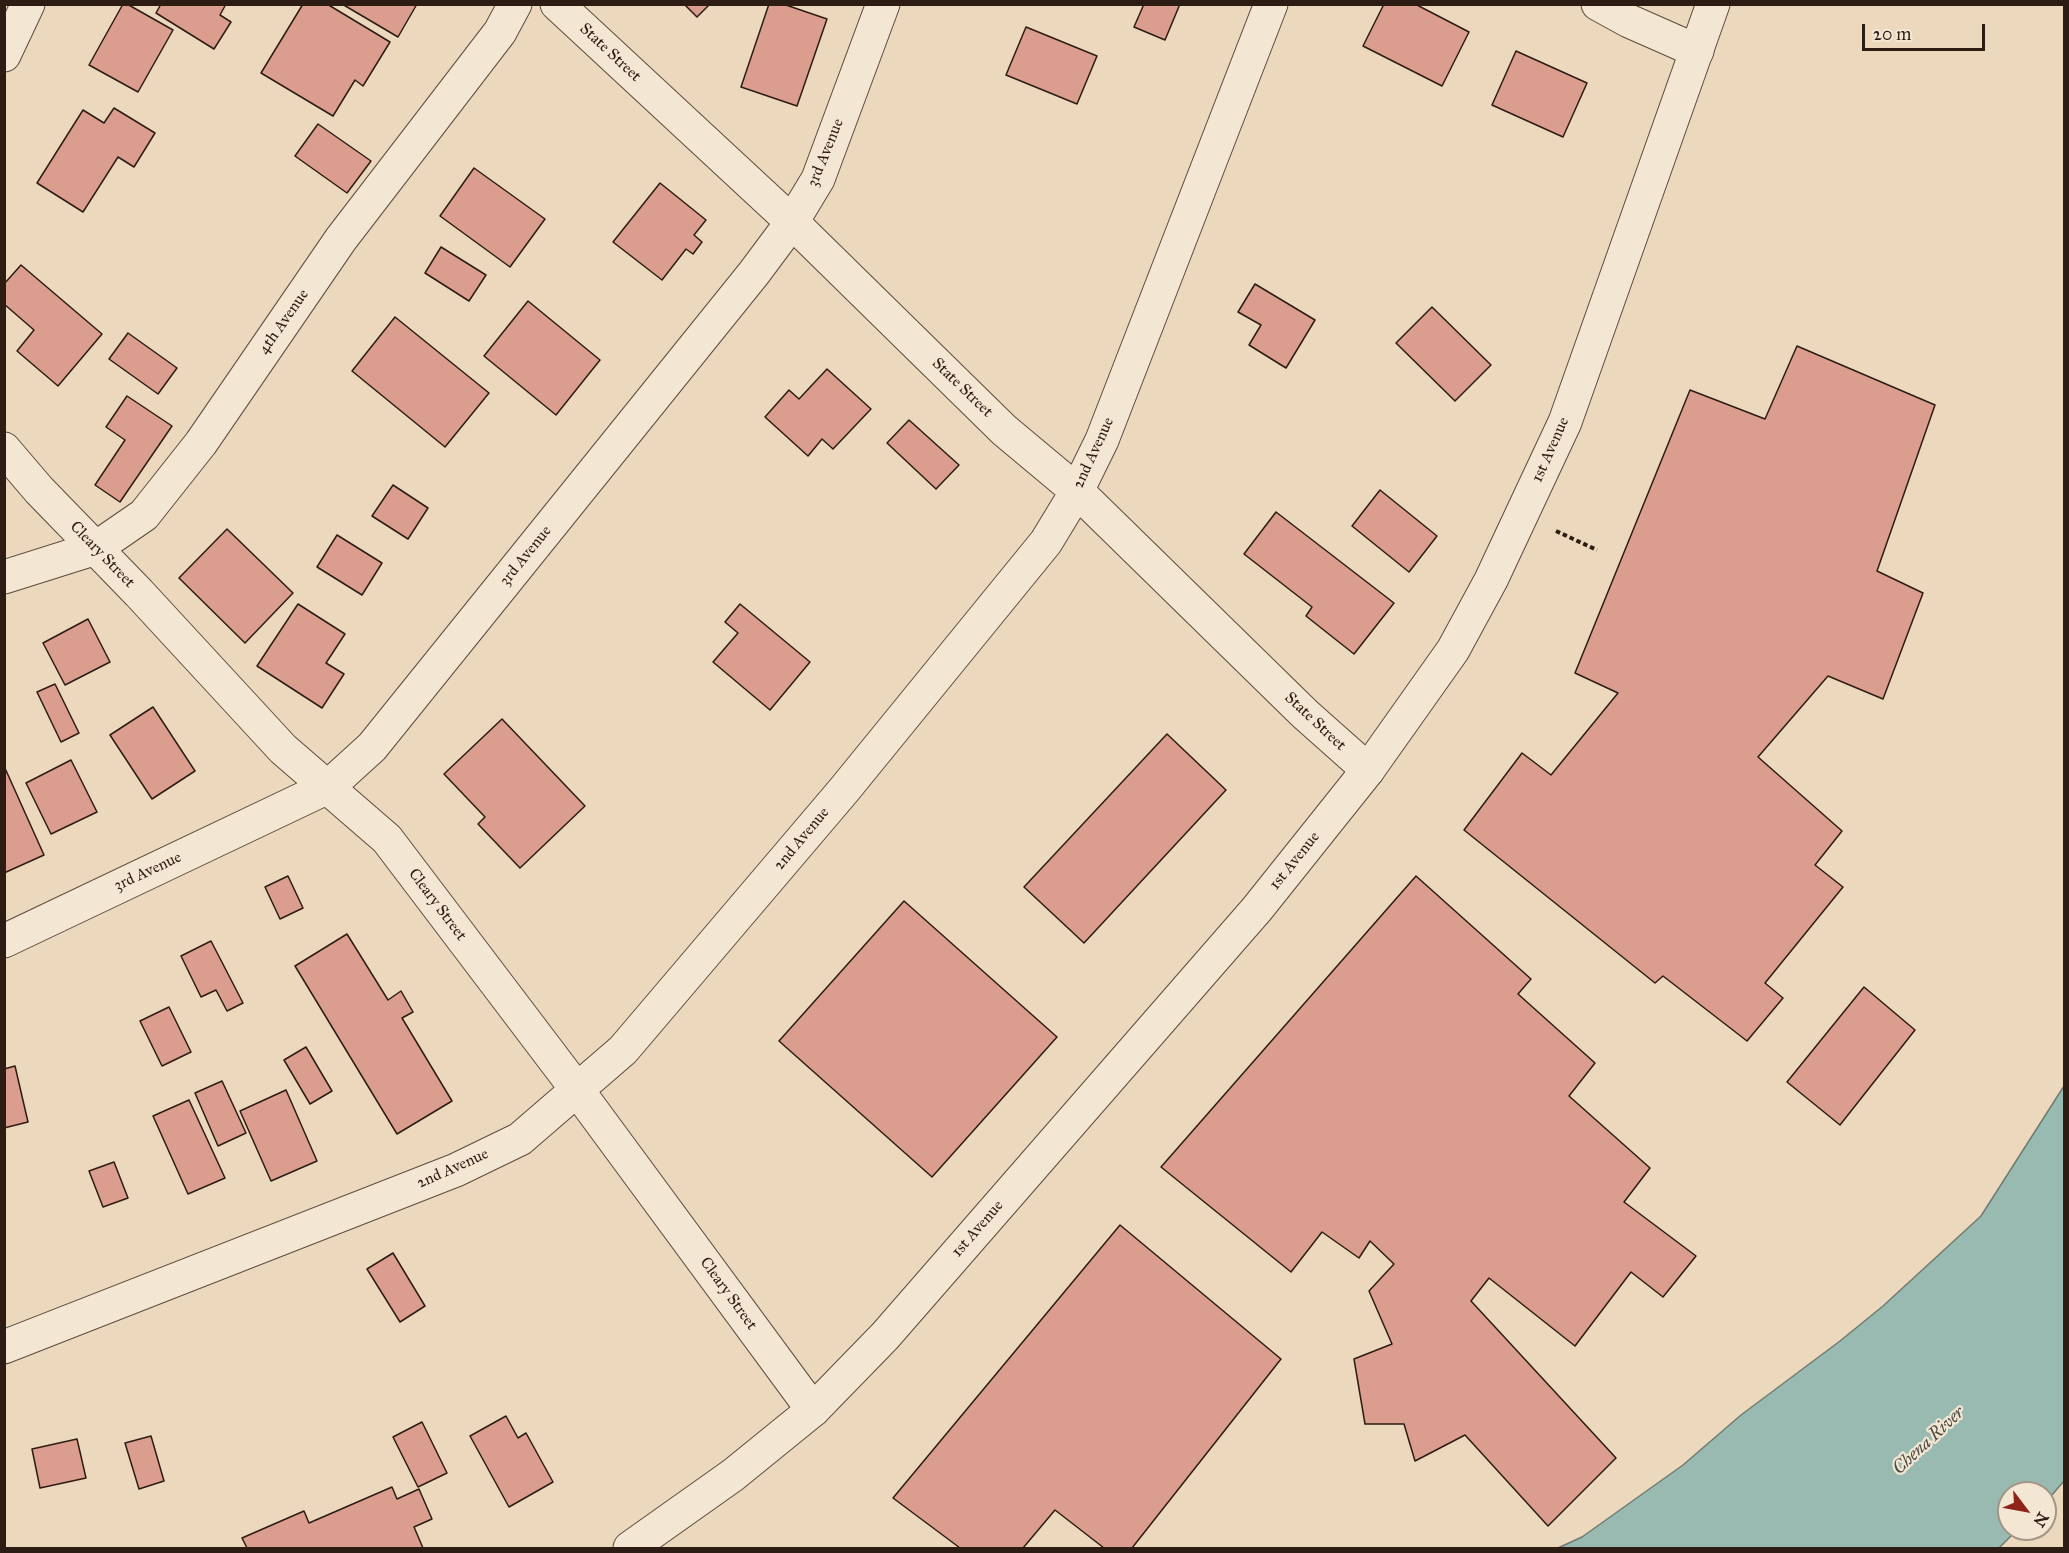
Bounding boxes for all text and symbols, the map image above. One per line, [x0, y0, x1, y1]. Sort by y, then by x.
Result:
scale bar [1865, 12, 1988, 50]
street label: State Street [575, 20, 645, 86]
text: 20 m [1873, 23, 1911, 45]
street label: 3rd Avenue [804, 116, 848, 190]
street label: 4th Avenue [255, 286, 313, 358]
street label: State Street [928, 354, 996, 422]
street label: 2nd Avenue [1069, 414, 1119, 492]
street label: 1st Avenue [1528, 414, 1574, 486]
street label: Cleary Street [65, 518, 139, 592]
street label: 3rd Avenue [496, 522, 556, 590]
street label: State Street [1280, 689, 1350, 755]
street label: 2nd Avenue [770, 804, 834, 874]
street label: 1st Avenue [1266, 828, 1324, 894]
street label: 3rd Avenue [111, 848, 185, 896]
street label: Cleary Street [404, 865, 470, 945]
street label: 2nd Avenue [414, 1145, 492, 1193]
street label: 1st Avenue [948, 1197, 1008, 1261]
street label: Cleary Street [695, 1254, 761, 1334]
water label: Chena River [1889, 1402, 1969, 1480]
north arrow [1997, 1481, 2057, 1541]
text: N [2029, 1509, 2053, 1531]

